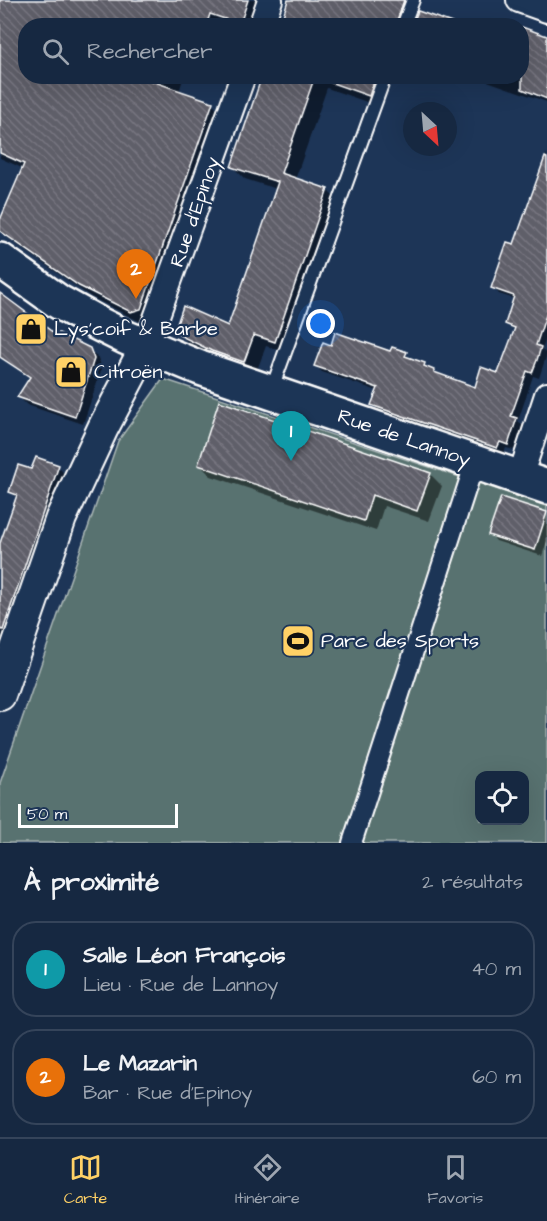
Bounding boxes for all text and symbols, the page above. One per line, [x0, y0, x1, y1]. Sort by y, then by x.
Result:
search box [18, 18, 529, 84]
icon: search [39, 35, 72, 68]
text: Rechercher [87, 36, 212, 67]
north arrow [403, 102, 457, 156]
street label: Rue d'Epinoy [163, 153, 228, 271]
pin: 2 [116, 250, 156, 299]
your location [306, 309, 335, 338]
shop icon: Lys'coif & Barbe [13, 311, 49, 347]
place label: Lys'coif & Barbe [54, 315, 218, 344]
shop icon: Citroën [53, 354, 89, 390]
place label: Citroën [94, 358, 162, 386]
street label: Rue de Lannoy [334, 402, 474, 475]
pin: 1 [272, 412, 310, 461]
sports icon: Parc des Sports [280, 623, 316, 659]
place label: Parc des Sports [321, 627, 479, 655]
map controls [475, 771, 529, 825]
button: locate [475, 771, 529, 825]
scale bar [18, 801, 178, 828]
text: 50 m [27, 803, 67, 825]
text: À proximité [24, 864, 159, 900]
text: 2 résultats [422, 868, 523, 896]
text: Salle Léon François [83, 940, 286, 971]
text: 1 [44, 955, 47, 983]
text: 40 m [471, 955, 521, 983]
text: Lieu · Rue de Lannoy [83, 971, 278, 999]
text: Le Mazarin [83, 1048, 197, 1079]
text: 2 [40, 1063, 51, 1091]
text: 60 m [472, 1063, 521, 1091]
text: Bar · Rue d'Epinoy [83, 1079, 252, 1107]
tab: Carte [64, 1151, 107, 1209]
tab: Itinéraire [235, 1151, 300, 1209]
tab: Favoris [427, 1151, 483, 1209]

